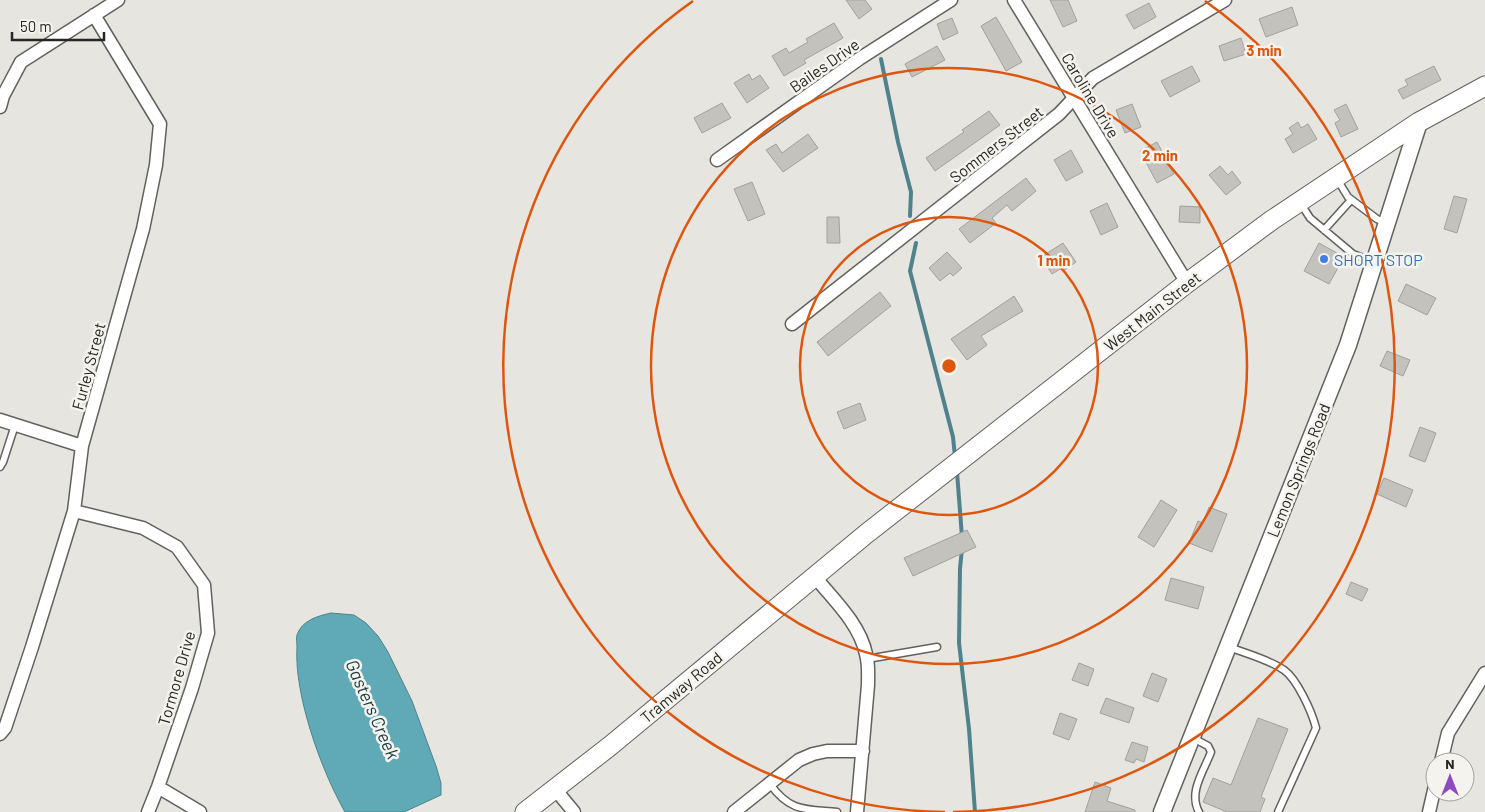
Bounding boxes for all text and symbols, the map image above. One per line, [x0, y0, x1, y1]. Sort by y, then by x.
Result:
scale bar [12, 10, 105, 42]
text: 50 m [20, 17, 52, 35]
street label: Bailes Drive [785, 34, 863, 96]
text: 3 min [1246, 41, 1282, 59]
street label: Caroline Drive [1058, 49, 1124, 141]
street label: Sommers Street [946, 102, 1046, 186]
text: 2 min [1142, 146, 1178, 164]
place label: SHORT STOP [1334, 250, 1423, 269]
text: 1 min [1038, 251, 1070, 269]
marker: SHORT STOP [1318, 253, 1330, 265]
street label: West Main Street [1100, 267, 1204, 355]
street label: Furley Street [67, 320, 109, 412]
centre of rings [940, 357, 958, 375]
street label: Lemon Springs Road [1262, 400, 1334, 540]
street label: Tormore Drive [153, 629, 199, 727]
street label: Tramway Road [636, 647, 726, 727]
water label: Gasters Creek [341, 656, 405, 762]
north arrow [1425, 752, 1475, 802]
text: N [1445, 755, 1455, 772]

